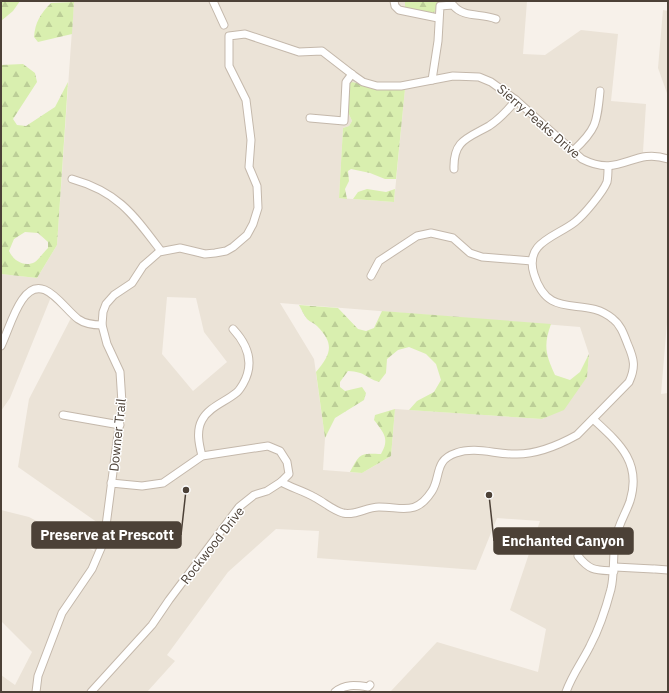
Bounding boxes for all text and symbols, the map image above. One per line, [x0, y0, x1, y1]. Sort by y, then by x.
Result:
street label: Sierry Peaks Drive [493, 80, 584, 162]
street label: Downer Trail [105, 397, 130, 473]
street label: Rockwood Drive [177, 503, 248, 588]
callout: Preserve at Prescott [32, 522, 181, 548]
text: Preserve at Prescott [40, 526, 174, 544]
callout: Enchanted Canyon [494, 528, 633, 554]
text: Enchanted Canyon [502, 532, 624, 550]

